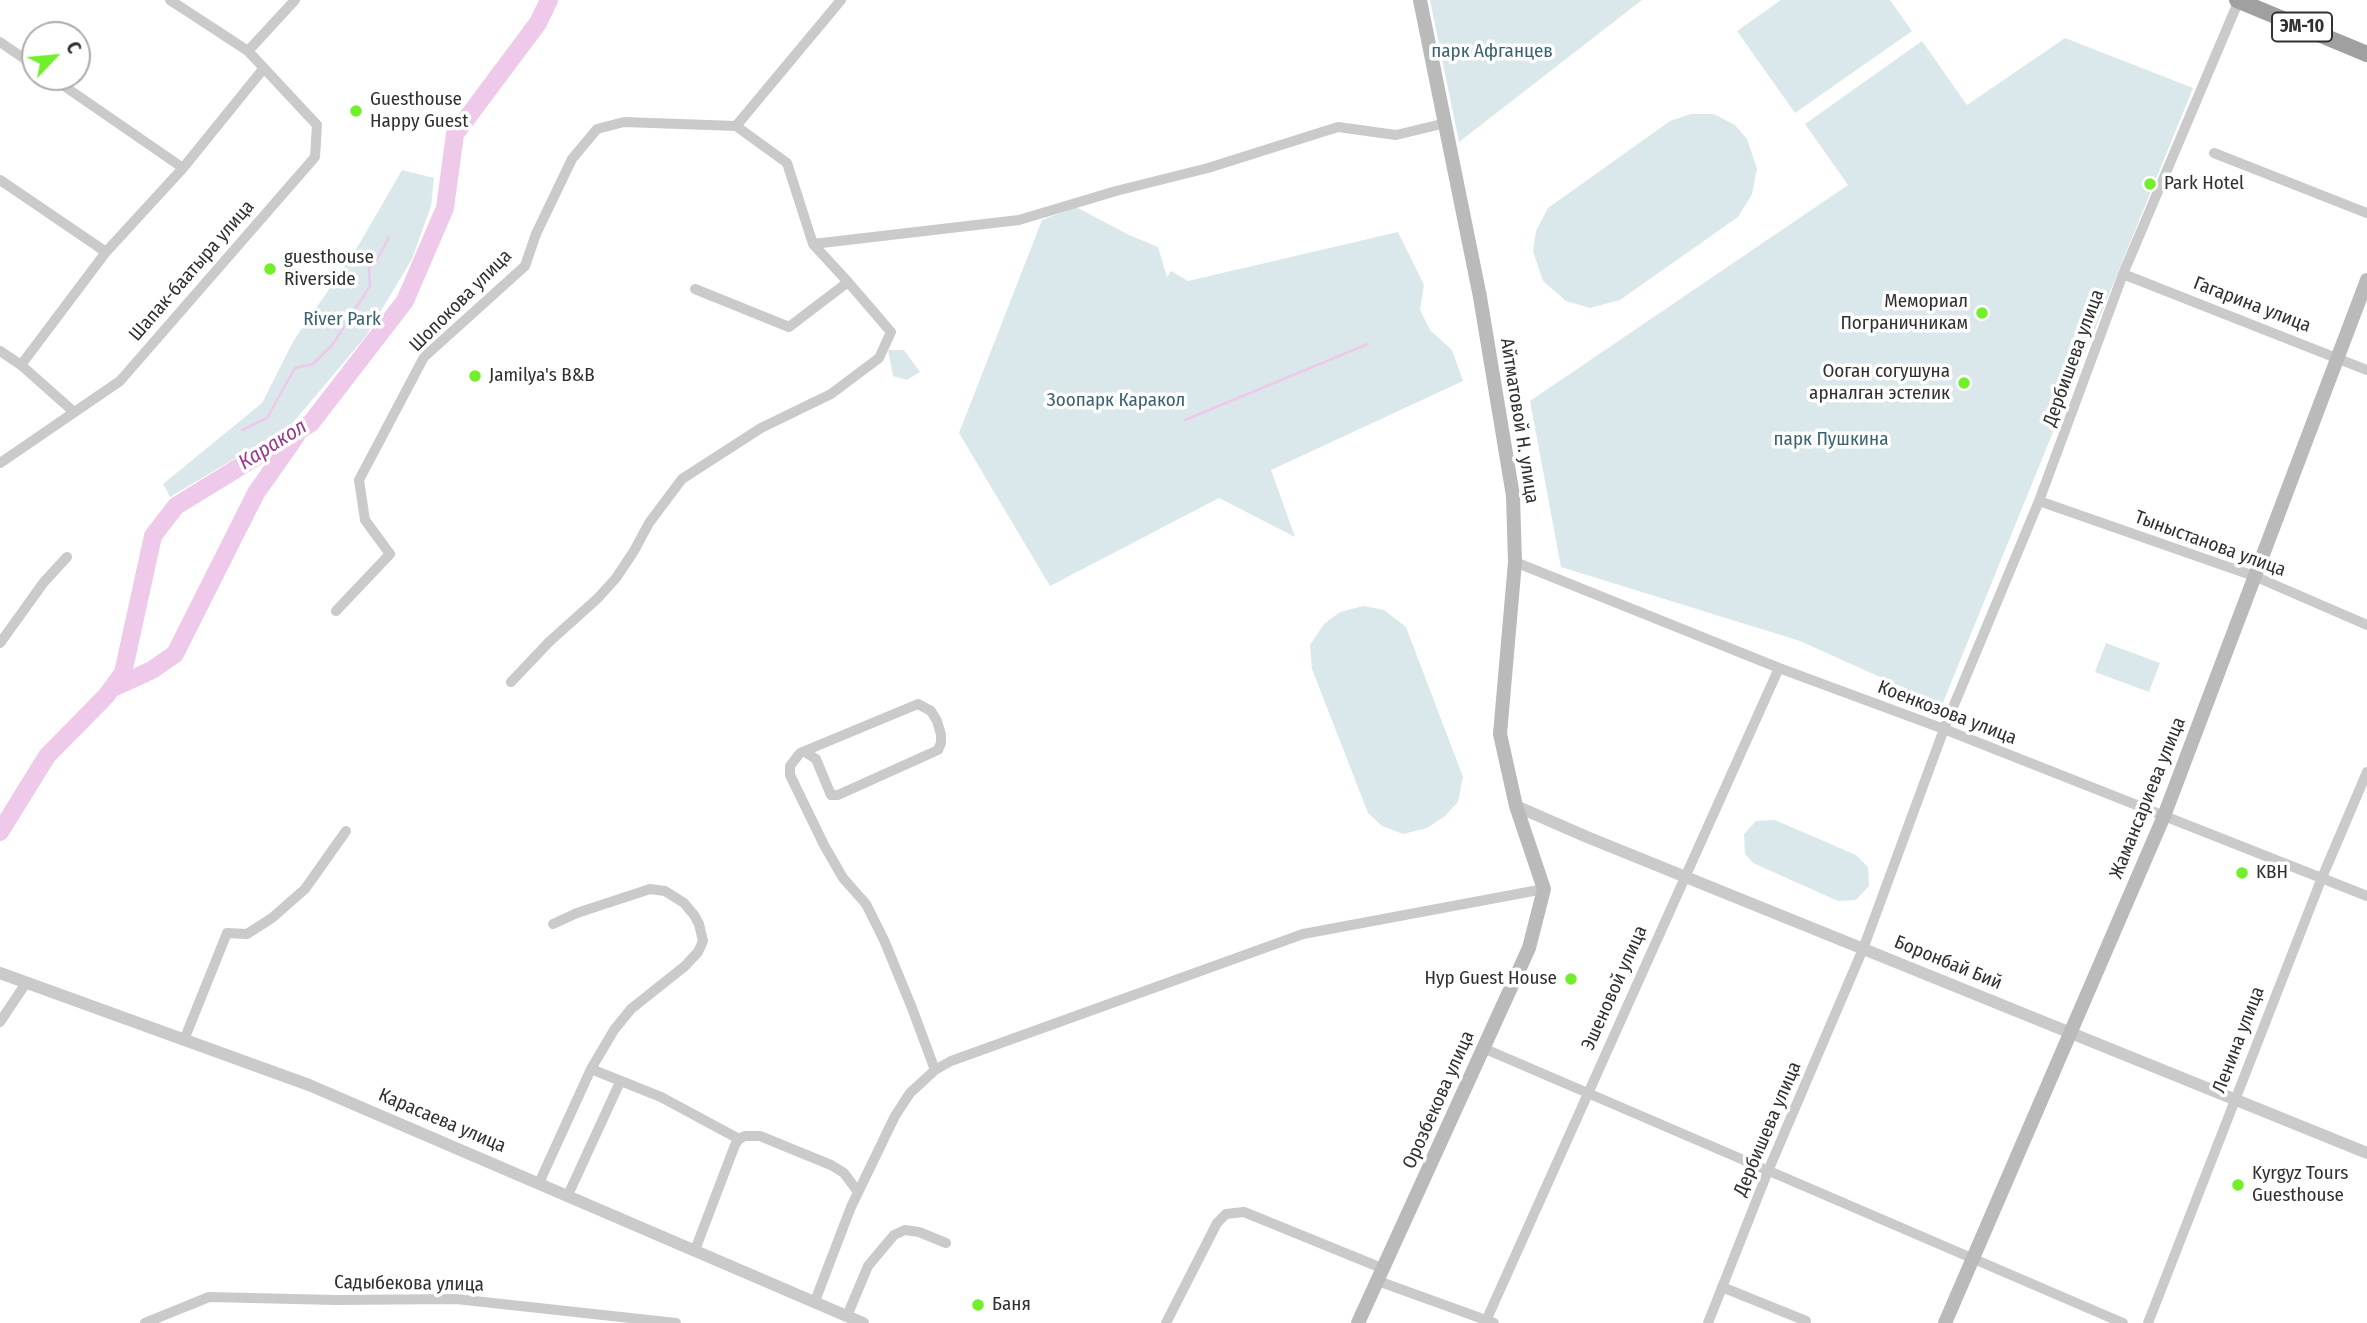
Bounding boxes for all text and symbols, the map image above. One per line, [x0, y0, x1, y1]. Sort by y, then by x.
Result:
road number: ЭМ-10 [2272, 12, 2332, 42]
north arrow [21, 21, 91, 91]
text: С [61, 38, 86, 57]
park label: парк Афганцев [1431, 41, 1553, 63]
place label: Guesthouse Happy Guest [370, 89, 468, 133]
marker: Guesthouse Happy Guest [348, 103, 364, 119]
place label: Park Hotel [2164, 173, 2244, 195]
marker: Park Hotel [2142, 176, 2158, 192]
street label: Шапак-баатыра улица [125, 196, 259, 346]
street label: Шопокова улица [405, 245, 517, 357]
place label: guesthouse Riverside [284, 247, 374, 291]
marker: guesthouse Riverside [262, 261, 278, 277]
street label: Гагарина улица [2190, 272, 2314, 338]
street label: Дербишева улица [2039, 287, 2109, 429]
place label: Мемориал Пограничникам [1840, 291, 1968, 335]
marker: Мемориал Пограничникам [1974, 305, 1990, 321]
park label: River Park [303, 309, 381, 331]
street label: Айтматовой Н. улица [1495, 337, 1543, 505]
place label: Ооган согушуна арналган эстелик [1809, 361, 1950, 405]
place label: Jamilya's B&B [489, 365, 595, 387]
marker: Jamilya's B&B [467, 368, 483, 384]
marker: Ооган согушуна арналган эстелик [1956, 375, 1972, 391]
park label: Зоопарк Каракол [1047, 390, 1185, 412]
water label: Каракол [234, 414, 312, 476]
park label: парк Пушкина [1774, 429, 1888, 451]
street label: Тыныстанова улица [2131, 506, 2289, 582]
street label: Коенкозова улица [1874, 676, 2020, 750]
street label: Жамансариева улица [2105, 714, 2191, 882]
place label: KBH [2256, 862, 2288, 884]
marker: KBH [2234, 865, 2250, 881]
street label: Эшеновой улица [1577, 922, 1653, 1054]
street label: Боронбай Бий [1891, 931, 2005, 995]
place label: Нур Guest House [1424, 968, 1557, 990]
marker: Нур Guest House [1563, 971, 1579, 987]
street label: Ленина улица [2208, 983, 2270, 1097]
street label: Орозбекова улица [1398, 1027, 1480, 1173]
street label: Дербишева улица [1729, 1058, 1807, 1200]
street label: Карасаева улица [375, 1084, 509, 1158]
place label: Kyrgyz Tours Guesthouse [2252, 1163, 2348, 1207]
marker: Kyrgyz Tours Guesthouse [2230, 1177, 2246, 1193]
street label: Садыбекова улица [334, 1271, 484, 1297]
place label: Баня [992, 1294, 1031, 1316]
marker: Баня [970, 1297, 986, 1313]

